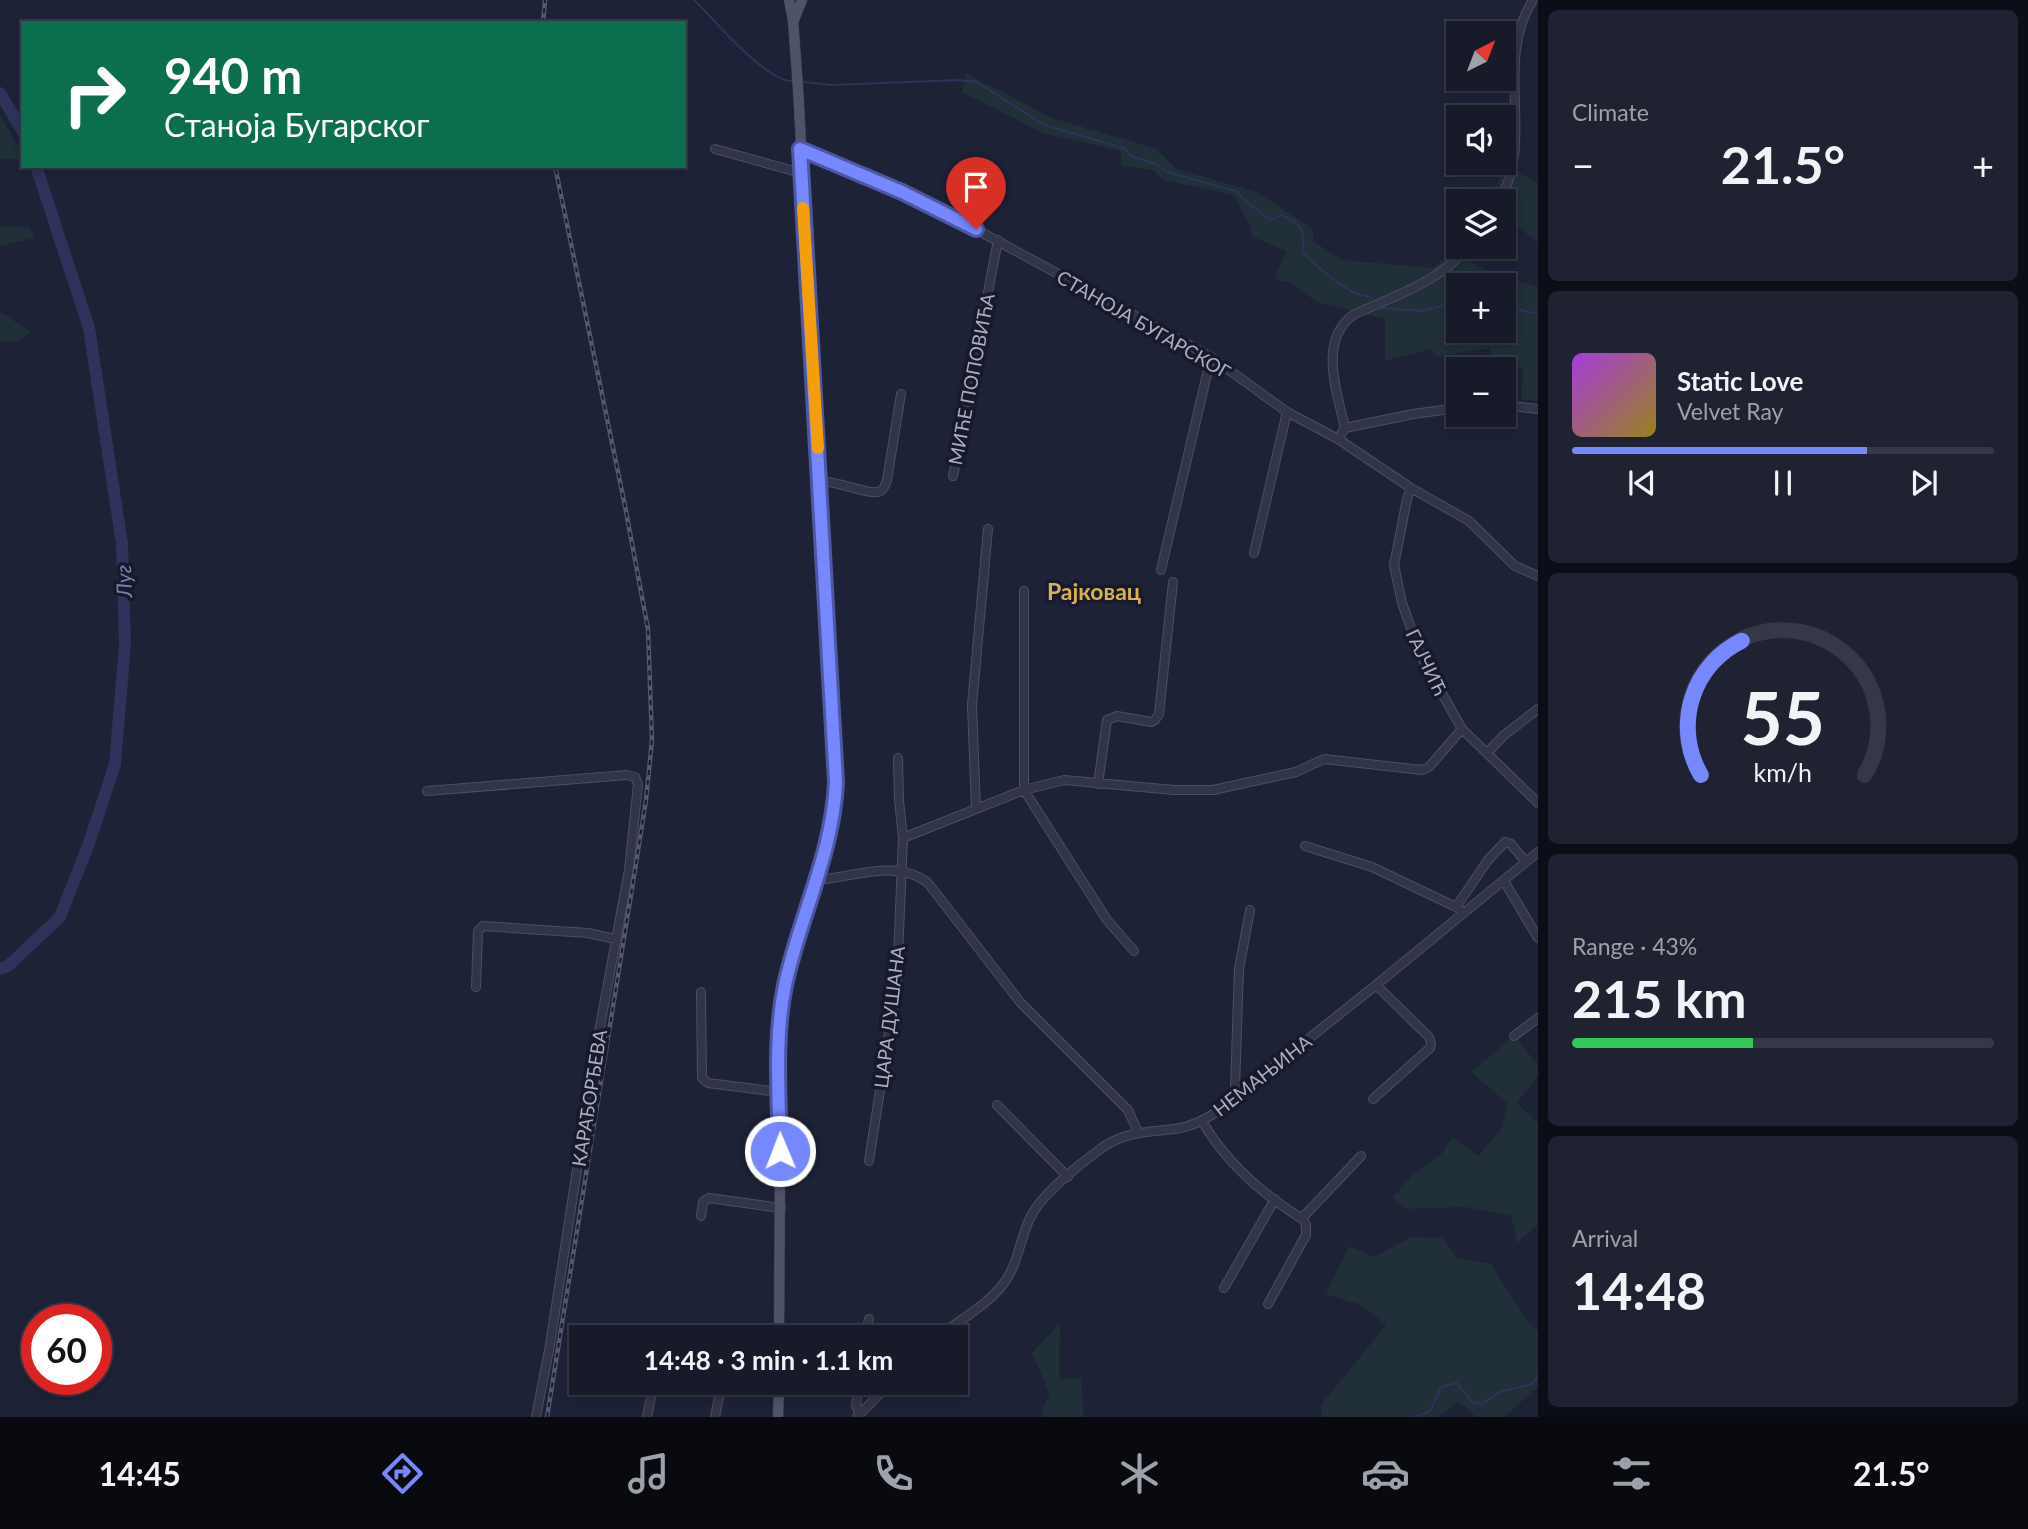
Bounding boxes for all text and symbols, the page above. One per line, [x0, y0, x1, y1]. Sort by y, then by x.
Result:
north arrow [1446, 21, 1516, 91]
map controls [1446, 21, 1516, 427]
text: 940 m [164, 46, 302, 104]
icon: right [49, 49, 140, 140]
text: Climate [1572, 98, 1649, 126]
text: Станоја Бугарског [164, 105, 430, 144]
button: sound [1446, 105, 1516, 175]
text: 21.5° [1721, 133, 1845, 195]
text: − [1572, 142, 1594, 188]
text: + [1972, 142, 1994, 188]
pin [946, 157, 1006, 229]
icon: arrive [957, 168, 995, 206]
button: layers [1446, 189, 1516, 259]
street label: СТАНОЈА БУГАРСКОГ [1053, 265, 1235, 383]
button: + [1446, 273, 1516, 343]
street label: МИЋЕ ПОПОВИЋА [943, 291, 999, 467]
button: − [1446, 357, 1516, 427]
text: Static Love [1677, 365, 1804, 397]
text: Velvet Ray [1677, 397, 1783, 425]
icon: previous [1623, 464, 1661, 502]
icon: pause [1764, 464, 1802, 502]
icon: next [1905, 464, 1943, 502]
water label: Луг [110, 564, 136, 599]
district label: Рајковац [1047, 577, 1141, 605]
street label: ГАЈЧИЋ [1402, 625, 1452, 699]
text: 55 [1741, 673, 1825, 761]
text: km/h [1754, 756, 1812, 786]
text: Range · 43% [1572, 932, 1697, 960]
street label: ЦАРА ДУШАНА [869, 944, 909, 1089]
text: 215 km [1572, 967, 1746, 1029]
street label: КАРАЂОРЂЕВА [567, 1028, 611, 1168]
street label: НЕМАЊИНА [1208, 1029, 1316, 1121]
position arrow [743, 1114, 817, 1188]
text: Arrival [1572, 1224, 1638, 1252]
text: 14:48 [1572, 1259, 1706, 1321]
speed limit sign: 60 [21, 1304, 112, 1395]
text: 14:48 · 3 min · 1.1 km [644, 1344, 893, 1376]
icon: directions [378, 1449, 427, 1498]
icon: music [624, 1449, 673, 1498]
icon: phone [869, 1449, 918, 1498]
icon: climate [1115, 1449, 1164, 1498]
icon: car [1361, 1449, 1410, 1498]
icon: filters [1607, 1449, 1656, 1498]
text: 14:45 [98, 1454, 181, 1493]
text: 21.5° [1853, 1454, 1930, 1493]

